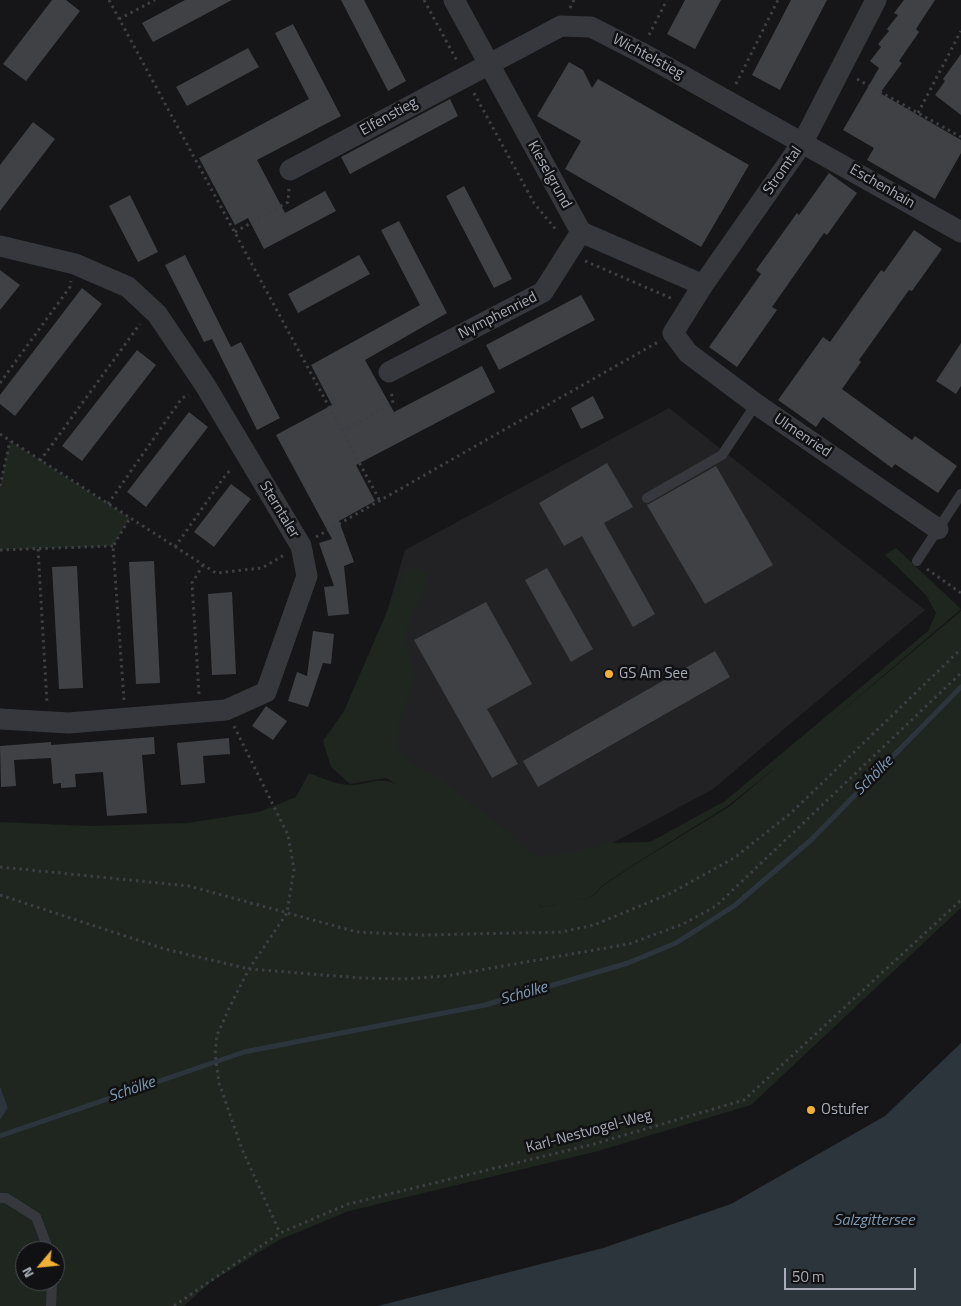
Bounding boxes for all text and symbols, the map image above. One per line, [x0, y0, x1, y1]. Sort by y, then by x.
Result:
street label: Wichtelstieg [609, 31, 687, 83]
street label: Elfenstieg [357, 94, 421, 140]
street label: Kieselgrund [523, 138, 575, 212]
street label: Stromtal [760, 143, 806, 199]
street label: Eschenhain [846, 161, 918, 213]
street label: Nymphenried [456, 289, 540, 343]
street label: Ulmenried [770, 410, 834, 462]
street label: Sterntaler [255, 478, 303, 542]
place label: GS Am See [619, 665, 688, 683]
marker: GS Am See [603, 668, 615, 680]
water label: Schölke [850, 752, 898, 800]
water label: Schölke [498, 978, 550, 1010]
water label: Schölke [106, 1073, 158, 1107]
place label: Ostufer [821, 1101, 869, 1119]
marker: Ostufer [805, 1104, 817, 1116]
street label: Karl-Nestvogel-Weg [524, 1107, 654, 1157]
water label: Salzgittersee [833, 1211, 915, 1231]
north arrow [15, 1241, 65, 1291]
scale bar [786, 1258, 918, 1290]
text: N [16, 1264, 39, 1282]
text: 50 m [792, 1265, 825, 1288]

